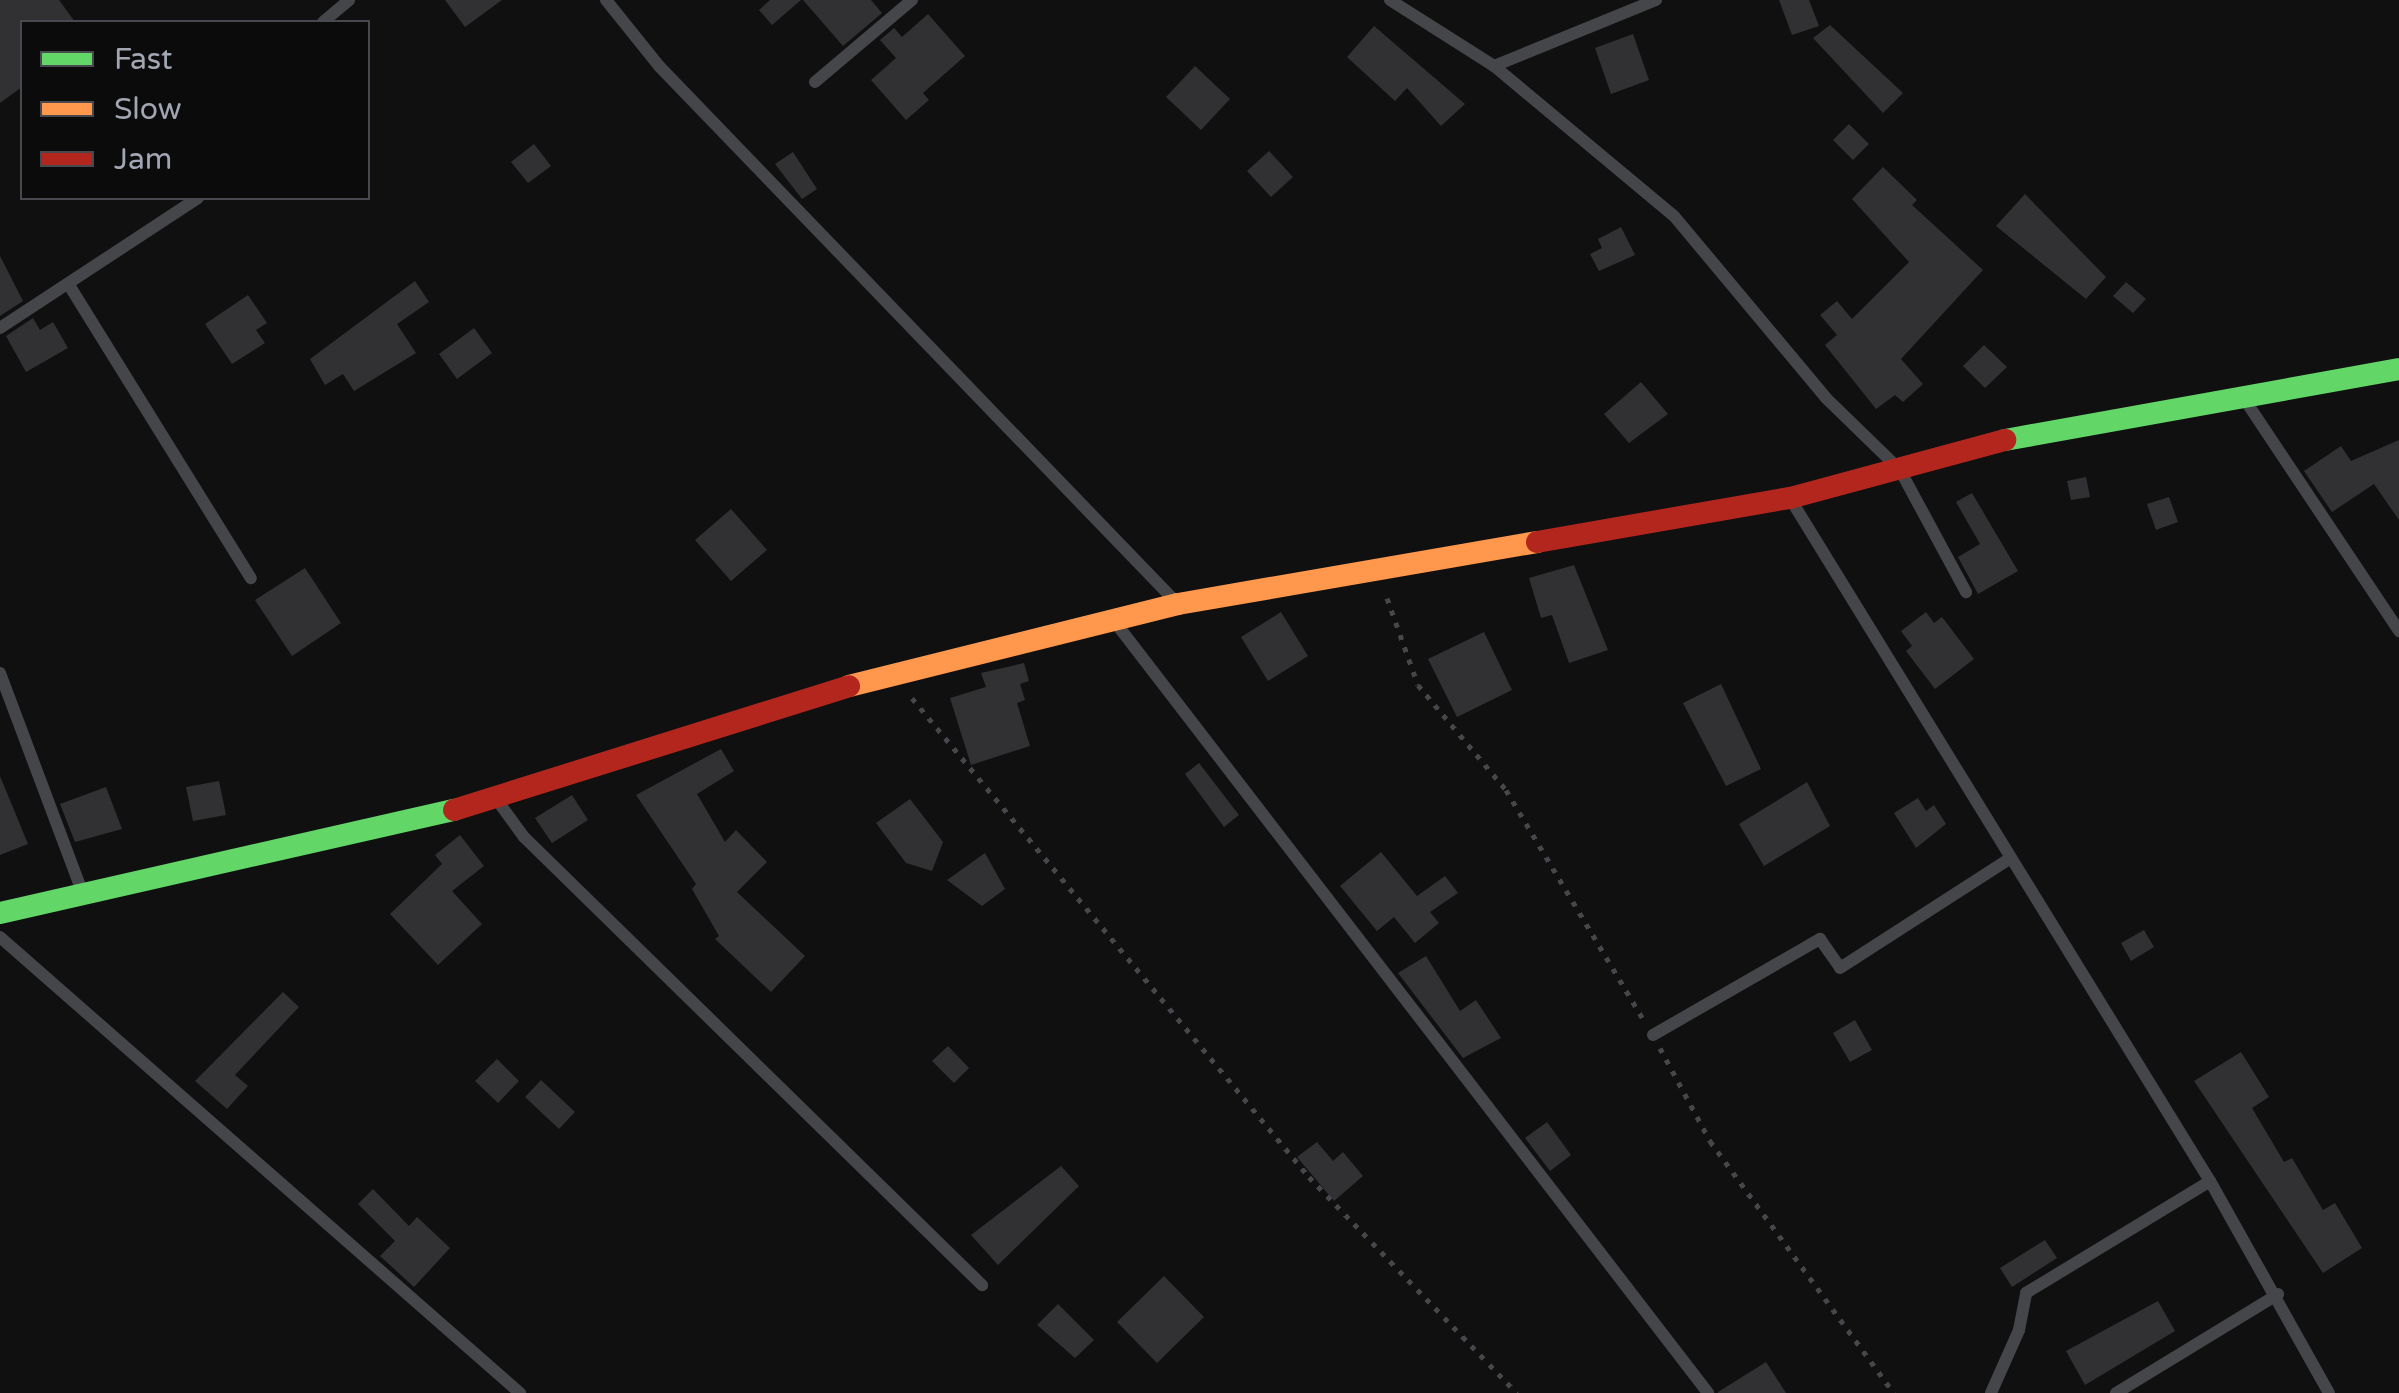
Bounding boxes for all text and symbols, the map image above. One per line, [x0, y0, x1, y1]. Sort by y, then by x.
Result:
legend [20, 20, 370, 200]
text: Fast [114, 41, 173, 78]
text: Slow [114, 91, 182, 128]
text: Jam [114, 141, 172, 178]

